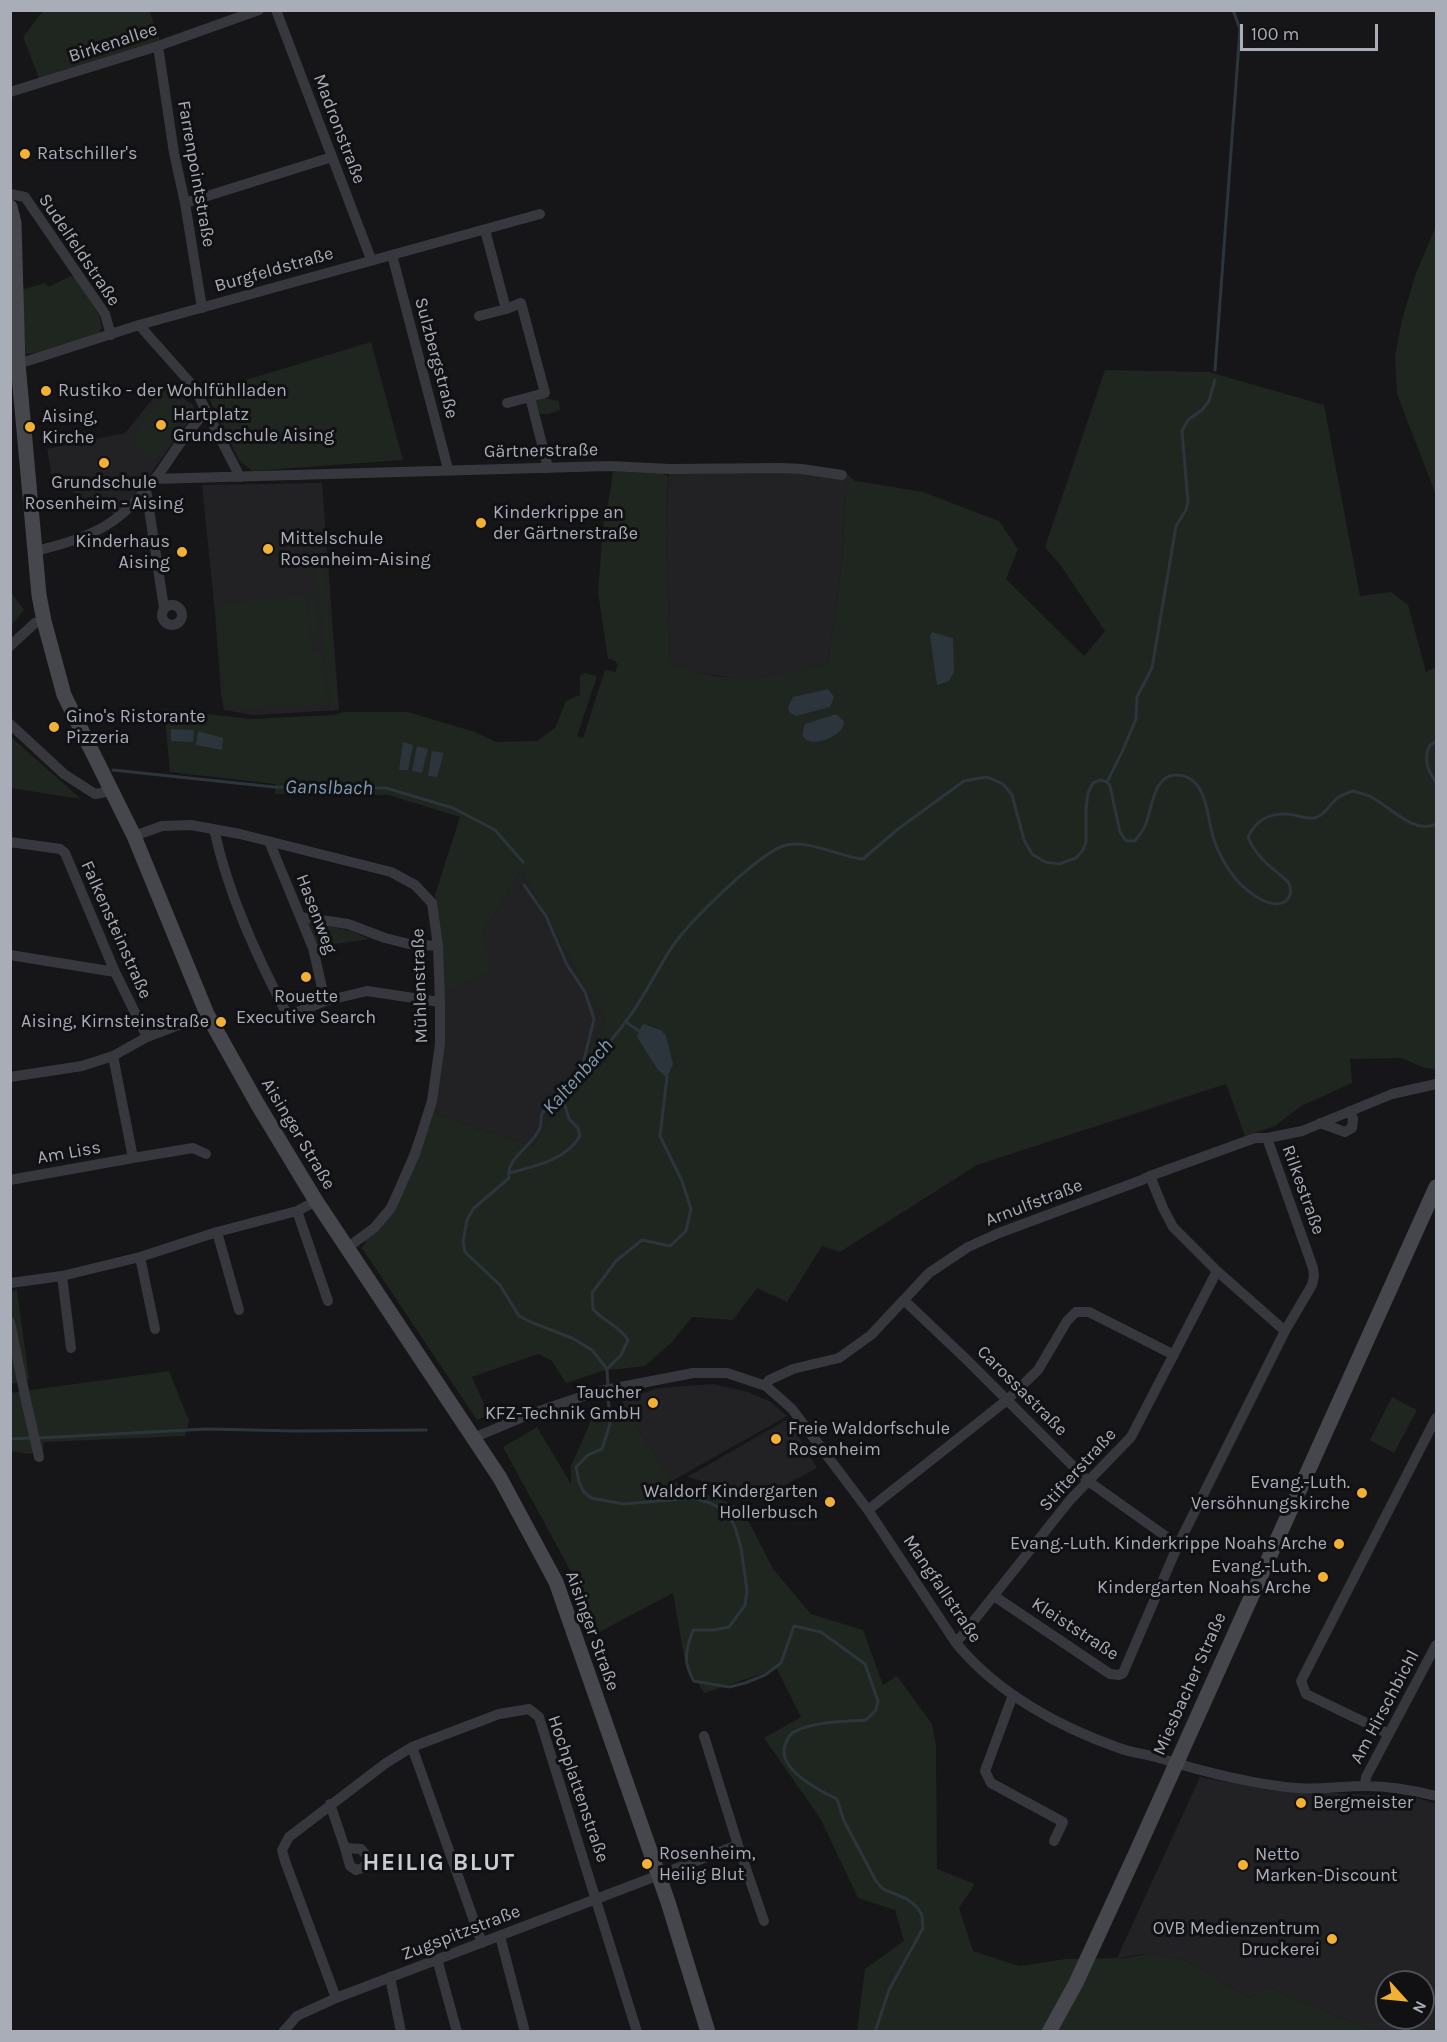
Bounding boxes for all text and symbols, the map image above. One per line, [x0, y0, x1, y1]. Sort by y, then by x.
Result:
scale bar [1243, 12, 1381, 50]
street label: Birkenallee [66, 19, 160, 67]
text: 100 m [1251, 23, 1299, 45]
street label: Madronstraße [308, 71, 370, 187]
street label: Farrenpointstraße [172, 99, 220, 249]
place label: Ratschiller's [37, 143, 137, 165]
marker: Ratschiller's [18, 147, 32, 161]
street label: Sudelfeldstraße [33, 190, 125, 310]
street label: Burgfeldstraße [212, 243, 336, 297]
street label: Sulzbergstraße [409, 295, 463, 421]
place label: Rustiko - der Wohlfühlladen [58, 380, 287, 402]
marker: Rustiko - der Wohlfühlladen [39, 384, 53, 398]
place label: Hartplatz Grundschule Aising [173, 404, 334, 446]
place label: Aising, Kirche [42, 406, 97, 448]
marker: Hartplatz Grundschule Aising [154, 418, 168, 432]
marker: Aising, Kirche [23, 420, 37, 434]
street label: Gärtnerstraße [484, 439, 598, 463]
marker: Grundschule Rosenheim - Aising [97, 456, 111, 470]
place label: Grundschule Rosenheim - Aising [24, 472, 184, 514]
place label: Kinderkrippe an der Gärtnerstraße [493, 502, 638, 544]
marker: Kinderkrippe an der Gärtnerstraße [474, 516, 488, 530]
place label: Mittelschule Rosenheim-Aising [280, 528, 431, 570]
place label: Kinderhaus Aising [75, 531, 170, 574]
marker: Mittelschule Rosenheim-Aising [261, 542, 275, 556]
marker: Kinderhaus Aising [175, 545, 189, 559]
place label: Gino's Ristorante Pizzeria [66, 706, 206, 748]
marker: Gino's Ristorante Pizzeria [47, 720, 61, 734]
water label: Ganslbach [285, 775, 373, 801]
street label: Falkensteinstraße [76, 858, 156, 1002]
street label: Hasenweg [291, 871, 341, 957]
street label: Mühlenstraße [407, 928, 433, 1044]
marker: Rouette Executive Search [299, 970, 313, 984]
place label: Rouette Executive Search [236, 986, 376, 1028]
place label: Aising, Kirnsteinstraße [21, 1011, 209, 1033]
marker: Aising, Kirnsteinstraße [214, 1015, 228, 1029]
water label: Kaltenbach [538, 1034, 618, 1120]
street label: Aisinger Straße [256, 1074, 340, 1194]
street label: Am Liss [36, 1137, 102, 1169]
street label: Rilkestraße [1277, 1142, 1329, 1238]
street label: Arnulfstraße [982, 1175, 1086, 1231]
street label: Carossastraße [972, 1341, 1072, 1441]
place label: Taucher KFZ-Technik GmbH [485, 1382, 641, 1424]
marker: Taucher KFZ-Technik GmbH [646, 1396, 660, 1410]
place label: Freie Waldorfschule Rosenheim [788, 1418, 950, 1460]
street label: Stifterstraße [1035, 1424, 1121, 1516]
marker: Freie Waldorfschule Rosenheim [769, 1432, 783, 1446]
place label: Evang.-Luth. Versöhnungskirche [1191, 1472, 1350, 1514]
place label: Waldorf Kindergarten Hollerbusch [643, 1481, 818, 1524]
marker: Evang.-Luth. Versöhnungskirche [1355, 1486, 1369, 1500]
marker: Waldorf Kindergarten Hollerbusch [823, 1495, 837, 1509]
street label: Mangfallstraße [898, 1531, 986, 1647]
place label: Evang.-Luth. Kinderkrippe Noahs Arche [1010, 1533, 1327, 1555]
marker: Evang.-Luth. Kinderkrippe Noahs Arche [1332, 1537, 1346, 1551]
place label: Evang.-Luth. Kindergarten Noahs Arche [1097, 1556, 1311, 1598]
street label: Aisinger Straße [560, 1568, 624, 1694]
marker: Evang.-Luth. Kindergarten Noahs Arche [1316, 1570, 1330, 1584]
street label: Kleiststraße [1027, 1593, 1123, 1665]
street label: Miesbacher Straße [1149, 1609, 1231, 1759]
street label: Am Hirschbichl [1346, 1646, 1424, 1768]
street label: Hochplattenstraße [543, 1713, 613, 1865]
place label: Bergmeister [1313, 1792, 1413, 1814]
marker: Bergmeister [1294, 1796, 1308, 1810]
place label: Rosenheim, Heilig Blut [659, 1843, 755, 1886]
place label: Netto Marken-Discount [1255, 1844, 1398, 1886]
district label: HEILIG BLUT [362, 1849, 516, 1877]
marker: Rosenheim, Heilig Blut [640, 1857, 654, 1871]
marker: Netto Marken-Discount [1236, 1858, 1250, 1872]
street label: Zugspitzstraße [399, 1900, 523, 1966]
place label: OVB Medienzentrum Druckerei [1153, 1918, 1320, 1960]
marker: OVB Medienzentrum Druckerei [1325, 1932, 1339, 1946]
north arrow [1375, 1970, 1435, 2030]
text: N [1409, 1998, 1431, 2017]

